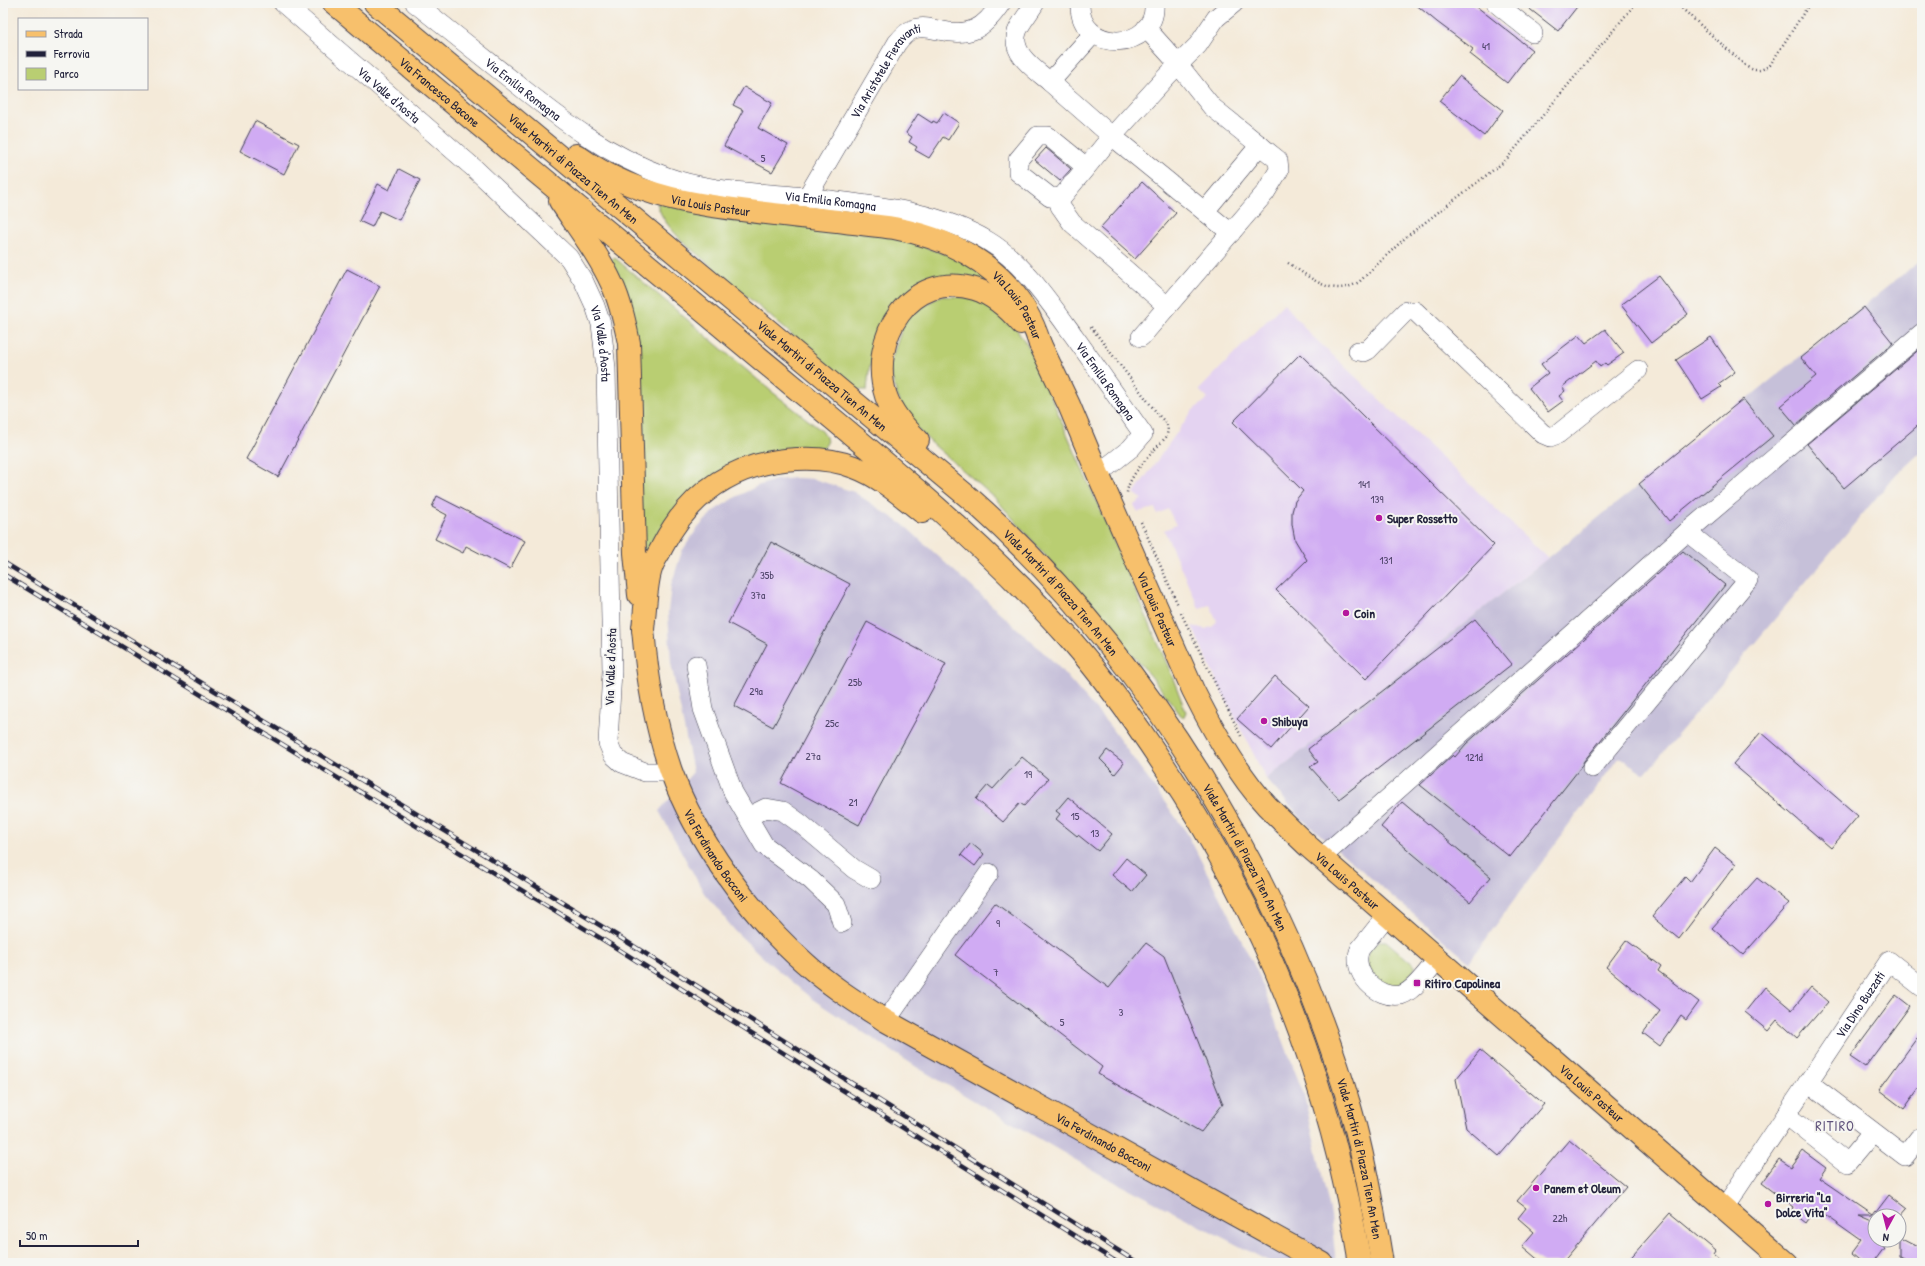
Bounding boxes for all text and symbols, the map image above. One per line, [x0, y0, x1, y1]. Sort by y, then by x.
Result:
legend [18, 18, 148, 90]
street label: Via Aristotele Fieravanti [846, 19, 922, 122]
text: Strada [54, 25, 83, 42]
house number: 41 [1482, 39, 1490, 53]
text: Ferrovia [53, 45, 90, 62]
street label: Via Francesco Bacone [395, 53, 484, 131]
street label: Via Emilia Romagna [481, 53, 565, 124]
street label: Via Valle d'Aosta [354, 62, 424, 127]
text: Parco [54, 65, 79, 82]
street label: Viale Martiri di Piazza Tien An Men [504, 108, 642, 228]
house number: 5 [761, 151, 766, 165]
street label: Via Emilia Romagna [784, 186, 877, 215]
street label: Via Louis Pasteur [669, 189, 752, 220]
street label: Via Louis Pasteur [988, 266, 1047, 342]
street label: Via Valle d'Aosta [586, 302, 615, 382]
street label: Viale Martiri di Piazza Tien An Men [753, 316, 891, 435]
street label: Via Emilia Romagna [1072, 338, 1140, 424]
house number: 141 [1358, 477, 1370, 491]
house number: 139 [1371, 492, 1383, 506]
place label: Super Rossetto [1387, 509, 1458, 528]
marker: Super Rossetto [1374, 513, 1384, 523]
street label: Viale Martiri di Piazza Tien An Men [999, 525, 1123, 659]
house number: 131 [1380, 553, 1392, 567]
house number: 35b [760, 568, 775, 582]
street label: Via Louis Pasteur [1133, 568, 1182, 650]
house number: 37a [751, 588, 766, 602]
place label: Coin [1354, 604, 1375, 622]
marker: Coin [1341, 608, 1351, 618]
street label: Via Valle d'Aosta [600, 628, 620, 706]
house number: 25b [848, 675, 863, 689]
house number: 29a [749, 684, 763, 698]
place label: Shibuya [1272, 712, 1308, 731]
house number: 25c [825, 716, 840, 730]
marker: Shibuya [1259, 716, 1269, 726]
house number: 27a [806, 749, 821, 763]
house number: 121d [1465, 750, 1483, 764]
house number: 19 [1024, 767, 1032, 781]
street label: Viale Martiri di Piazza Tien An Men [1199, 780, 1292, 934]
house number: 21 [848, 795, 858, 809]
street label: Via Ferdinando Bocconi [680, 805, 753, 906]
house number: 15 [1071, 809, 1080, 823]
house number: 13 [1091, 826, 1100, 840]
street label: Via Louis Pasteur [1311, 847, 1384, 914]
house number: 9 [996, 916, 1000, 930]
house number: 7 [993, 965, 999, 979]
street label: Via Dino Buzzati [1831, 967, 1889, 1041]
place label: Ritiro Capolinea [1425, 974, 1501, 993]
marker: Ritiro Capolinea [1412, 978, 1422, 988]
house number: 3 [1119, 1005, 1124, 1019]
house number: 5 [1060, 1015, 1065, 1029]
street label: Via Louis Pasteur [1555, 1060, 1628, 1126]
street label: Viale Martiri di Piazza Tien An Men [1333, 1075, 1387, 1241]
street label: Via Ferdinando Bocconi [1052, 1108, 1155, 1176]
district label: RITIRO [1815, 1116, 1855, 1135]
place label: Panem et Oleum [1544, 1179, 1621, 1197]
marker: Panem et Oleum [1531, 1183, 1541, 1193]
place label: Birreria "La Dolce Vita" [1776, 1188, 1831, 1221]
marker: Birreria "La Dolce Vita" [1763, 1199, 1773, 1209]
north arrow [1867, 1208, 1907, 1248]
house number: 22h [1553, 1211, 1568, 1225]
scale bar [20, 1222, 138, 1248]
text: 50 m [26, 1227, 47, 1244]
text: N [1882, 1231, 1890, 1245]

